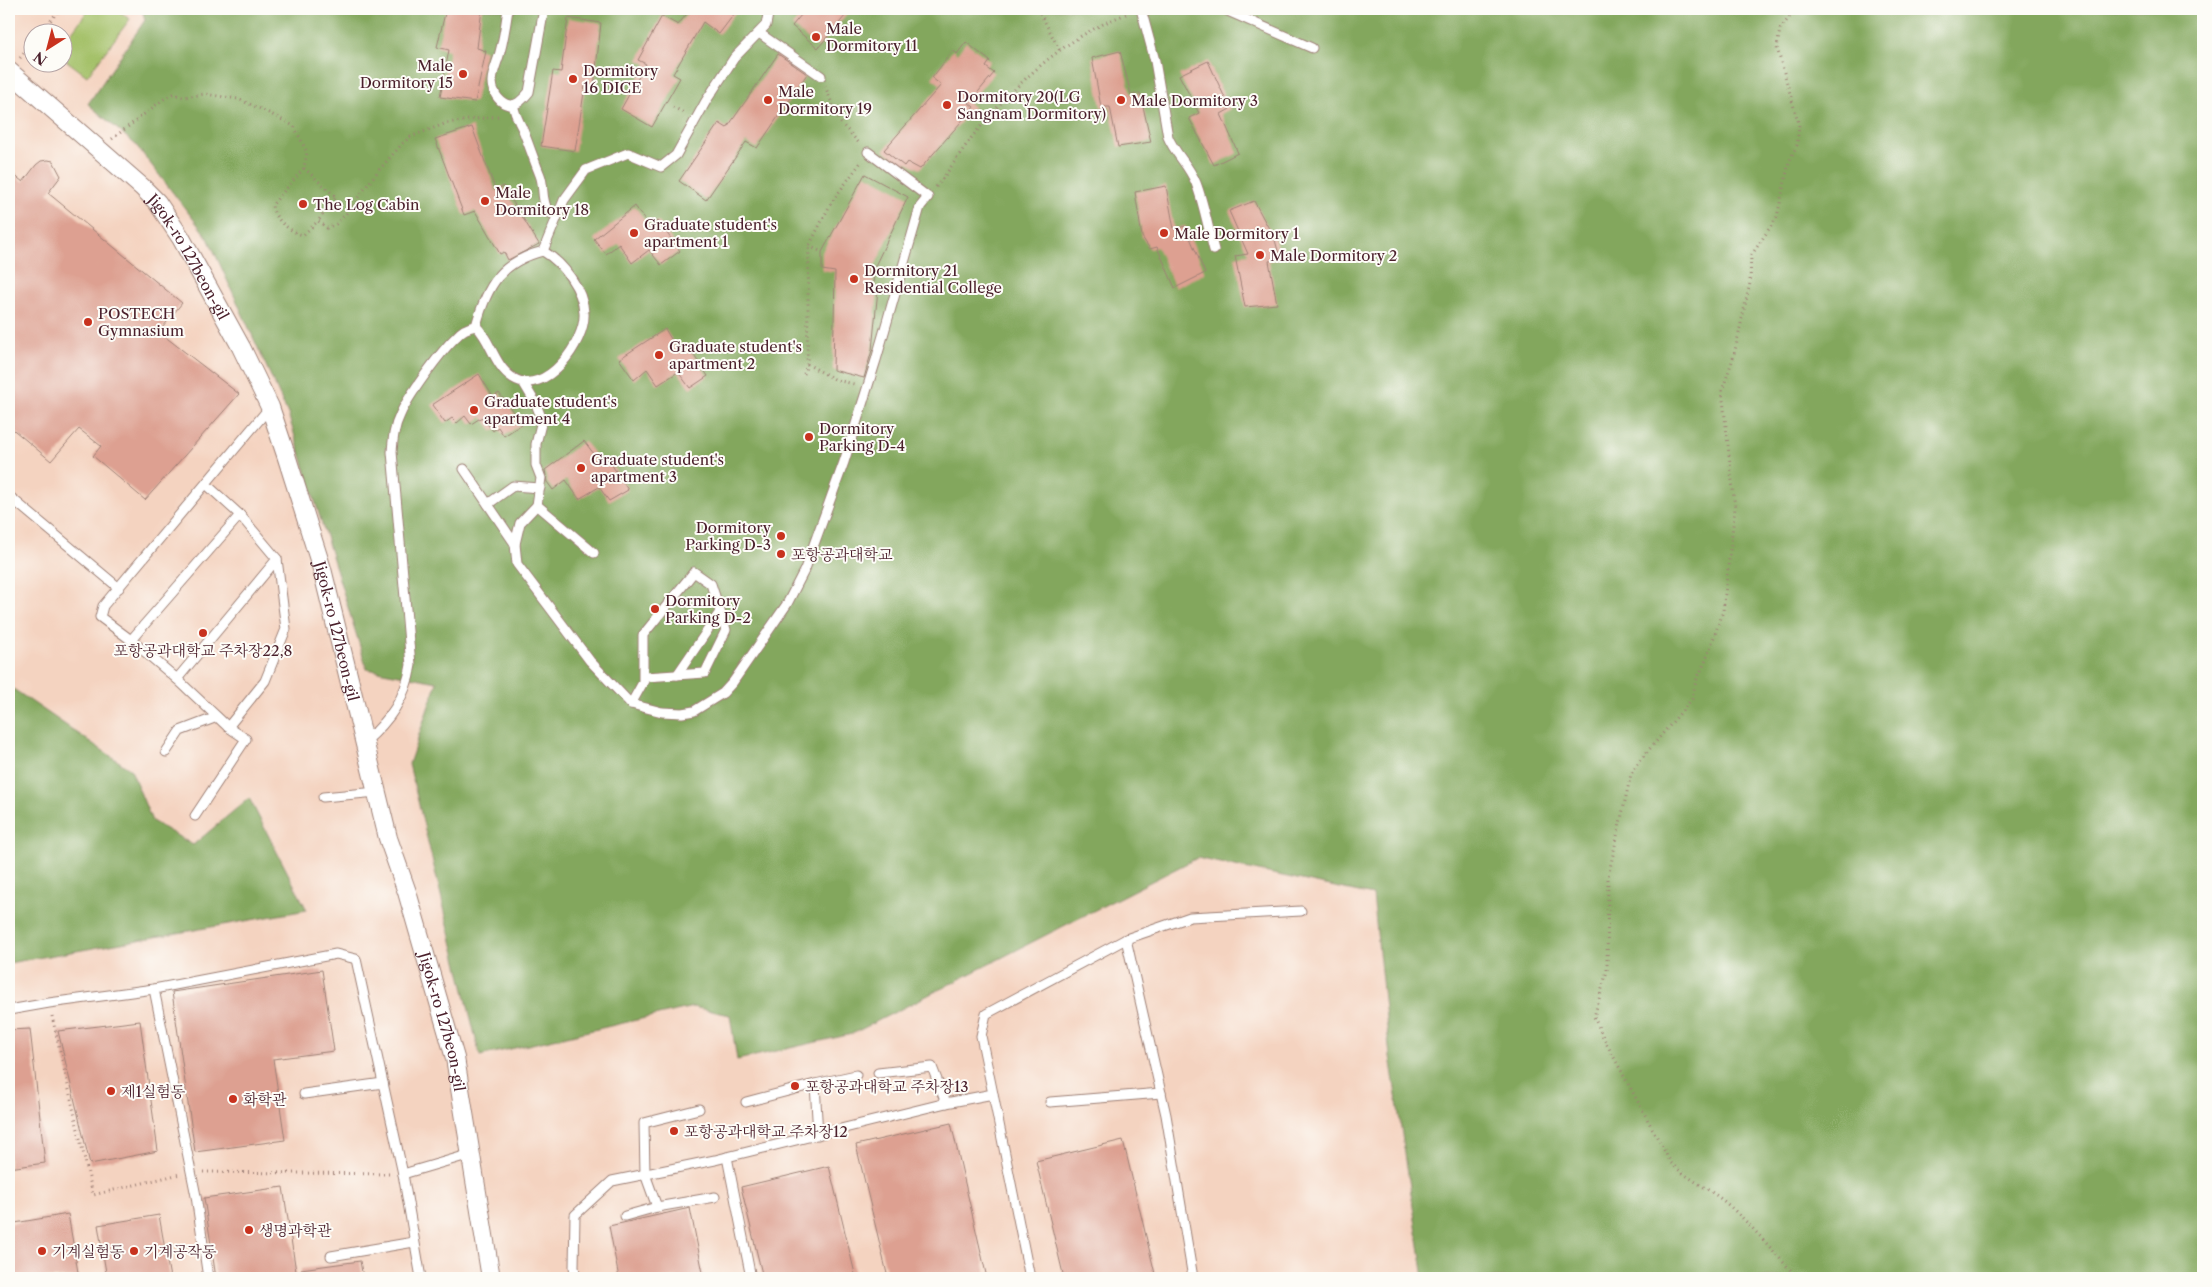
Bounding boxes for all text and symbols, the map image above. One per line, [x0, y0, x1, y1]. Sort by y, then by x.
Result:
place label: Male Dormitory 11 [826, 19, 918, 55]
north arrow [22, 22, 72, 72]
marker: Male Dormitory 11 [810, 31, 822, 43]
text: N [30, 48, 51, 69]
place label: Male Dormitory 15 [360, 56, 453, 92]
place label: Dormitory 16 DICE [583, 61, 659, 97]
marker: Male Dormitory 15 [457, 68, 469, 80]
marker: Dormitory 16 DICE [567, 73, 579, 85]
place label: Male Dormitory 19 [778, 82, 872, 118]
place label: Dormitory 20(LG Sangnam Dormitory) [957, 87, 1106, 123]
place label: Male Dormitory 3 [1131, 91, 1258, 110]
marker: Male Dormitory 19 [762, 94, 774, 106]
marker: Male Dormitory 3 [1115, 94, 1127, 106]
marker: Dormitory 20(LG Sangnam Dormitory) [941, 99, 953, 111]
place label: Male Dormitory 18 [495, 183, 589, 219]
street label: Jigok-ro 127beon-gil [143, 188, 234, 323]
place label: The Log Cabin [313, 195, 420, 214]
marker: Male Dormitory 18 [479, 195, 491, 207]
marker: The Log Cabin [297, 198, 309, 210]
place label: Graduate student's apartment 1 [644, 215, 777, 251]
place label: Male Dormitory 1 [1174, 224, 1300, 243]
marker: Graduate student's apartment 1 [628, 227, 640, 239]
marker: Male Dormitory 1 [1158, 227, 1170, 239]
place label: Male Dormitory 2 [1270, 246, 1397, 265]
marker: Male Dormitory 2 [1254, 249, 1266, 261]
place label: Dormitory 21 Residential College [864, 261, 1002, 297]
marker: Dormitory 21 Residential College [848, 273, 860, 285]
place label: POSTECH Gymnasium [98, 304, 184, 340]
marker: POSTECH Gymnasium [82, 316, 94, 328]
place label: Graduate student's apartment 2 [669, 337, 802, 373]
marker: Graduate student's apartment 2 [653, 349, 665, 361]
place label: Graduate student's apartment 4 [484, 392, 617, 428]
marker: Graduate student's apartment 4 [468, 404, 480, 416]
place label: Dormitory Parking D-4 [819, 419, 905, 455]
marker: Dormitory Parking D-4 [803, 431, 815, 443]
place label: Graduate student's apartment 3 [591, 450, 724, 486]
marker: Graduate student's apartment 3 [575, 462, 587, 474]
place label: Dormitory Parking D-3 [685, 518, 772, 554]
marker: Dormitory Parking D-3 [775, 530, 787, 542]
place label: 포항공과대학교 [791, 545, 893, 564]
marker: 포항공과대학교 [775, 548, 787, 560]
street label: Jigok-ro 127beon-gil [310, 557, 364, 703]
place label: Dormitory Parking D-2 [665, 591, 751, 627]
marker: Dormitory Parking D-2 [649, 603, 661, 615]
marker: 포항공과대학교 주차장22,8 [197, 627, 209, 639]
place label: 포항공과대학교 주차장22,8 [114, 641, 293, 660]
street label: Jigok-ro 127beon-gil [415, 948, 470, 1093]
place label: 포항공과대학교 주차장13 [805, 1077, 968, 1096]
marker: 포항공과대학교 주차장13 [789, 1080, 801, 1092]
place label: 제1실험동 [121, 1082, 186, 1101]
marker: 제1실험동 [105, 1085, 117, 1097]
place label: 화학관 [243, 1090, 287, 1109]
marker: 화학관 [227, 1093, 239, 1105]
place label: 포항공과대학교 주차장12 [684, 1122, 848, 1141]
marker: 포항공과대학교 주차장12 [668, 1125, 680, 1137]
place label: 생명과학관 [259, 1221, 332, 1240]
marker: 생명과학관 [243, 1224, 255, 1236]
place label: 기계실험동 [52, 1242, 125, 1261]
place label: 기계공작동 [144, 1242, 217, 1261]
marker: 기계실험동 [36, 1245, 48, 1257]
marker: 기계공작동 [128, 1245, 140, 1257]

